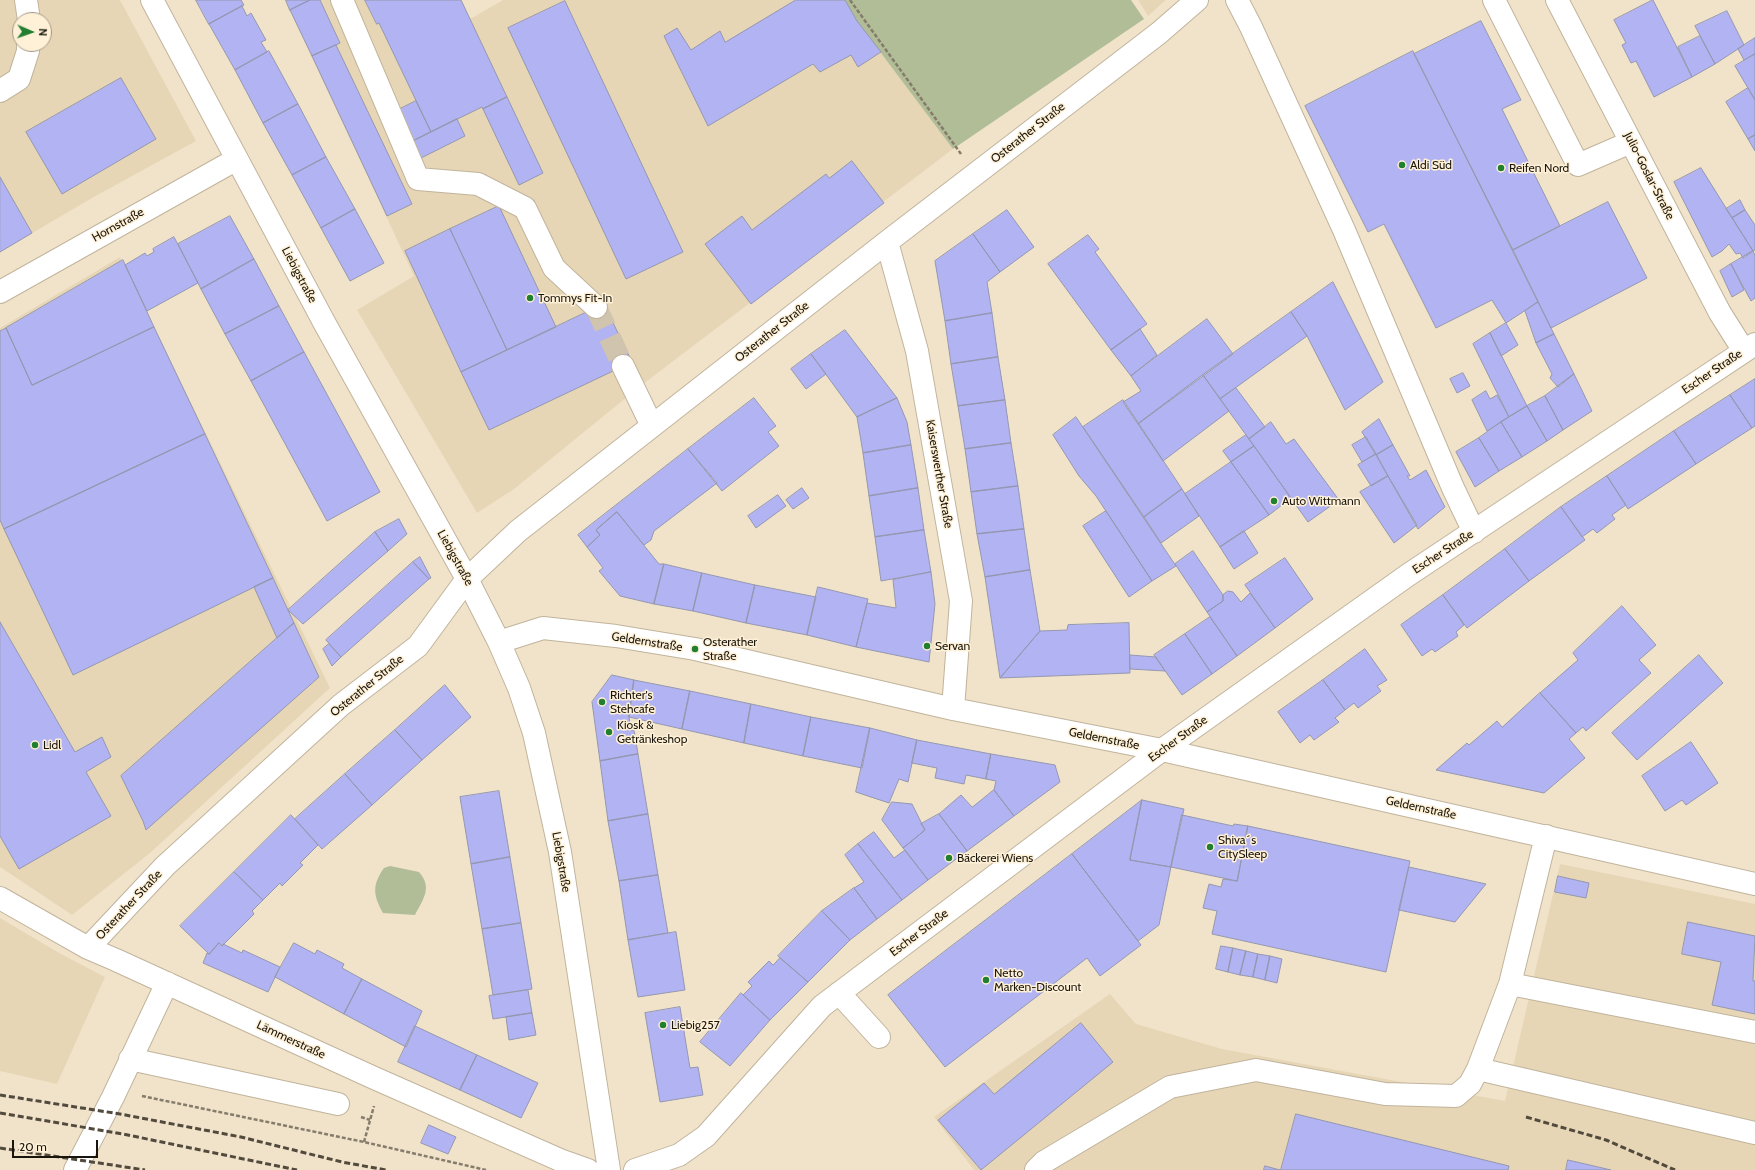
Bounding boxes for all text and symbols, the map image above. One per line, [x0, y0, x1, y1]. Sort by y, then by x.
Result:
north arrow [12, 12, 52, 52]
text: N [36, 28, 50, 37]
street label: Osterather Straße [988, 100, 1068, 166]
street label: Julio-Goslar-Straße [1621, 130, 1677, 222]
place label: Aldi Süd [1410, 158, 1452, 172]
marker: Aldi Süd [1397, 160, 1407, 170]
place label: Reifen Nord [1509, 161, 1569, 175]
marker: Reifen Nord [1496, 163, 1506, 173]
street label: Hornstraße [90, 205, 146, 245]
street label: Liebigstraße [278, 245, 320, 305]
place label: Tommys Fit-In [538, 291, 612, 305]
marker: Tommys Fit-In [525, 293, 535, 303]
street label: Osterather Straße [732, 299, 812, 365]
street label: Escher Straße [1679, 347, 1745, 397]
street label: Kaiserswerther Straße [922, 419, 956, 529]
place label: Auto Wittmann [1282, 494, 1360, 508]
marker: Auto Wittmann [1269, 496, 1279, 506]
street label: Escher Straße [1410, 527, 1476, 577]
street label: Liebigstraße [434, 528, 476, 588]
street label: Geldernstraße [610, 629, 684, 655]
place label: Osterather Straße [703, 635, 757, 663]
place label: Servan [935, 639, 970, 653]
marker: Servan [922, 641, 932, 651]
marker: Osterather Straße [690, 644, 700, 654]
street label: Osterather Straße [327, 652, 407, 720]
place label: Richter's Stehcafe [610, 688, 655, 716]
marker: Richter's Stehcafe [597, 697, 607, 707]
street label: Escher Straße [1146, 713, 1210, 765]
place label: Kiosk & Getränkeshop [617, 718, 687, 746]
street label: Geldernstraße [1067, 725, 1141, 753]
marker: Kiosk & Getränkeshop [604, 727, 614, 737]
place label: Lidl [43, 738, 61, 752]
marker: Lidl [30, 740, 40, 750]
street label: Geldernstraße [1384, 794, 1458, 822]
street label: Liebigstraße [549, 831, 573, 893]
place label: Shiva´s CitySleep [1218, 833, 1267, 861]
marker: Shiva´s CitySleep [1205, 842, 1215, 852]
place label: Bäckerei Wiens [957, 851, 1033, 865]
marker: Bäckerei Wiens [944, 853, 954, 863]
street label: Osterather Straße [93, 867, 165, 943]
street label: Escher Straße [887, 906, 951, 960]
place label: Netto Marken-Discount [994, 966, 1081, 994]
marker: Netto Marken-Discount [981, 975, 991, 985]
street label: Lämmerstraße [254, 1018, 328, 1062]
place label: Liebig257 [671, 1018, 720, 1032]
marker: Liebig257 [658, 1020, 668, 1030]
scale bar [14, 1132, 100, 1158]
text: 20 m [19, 1139, 47, 1154]

